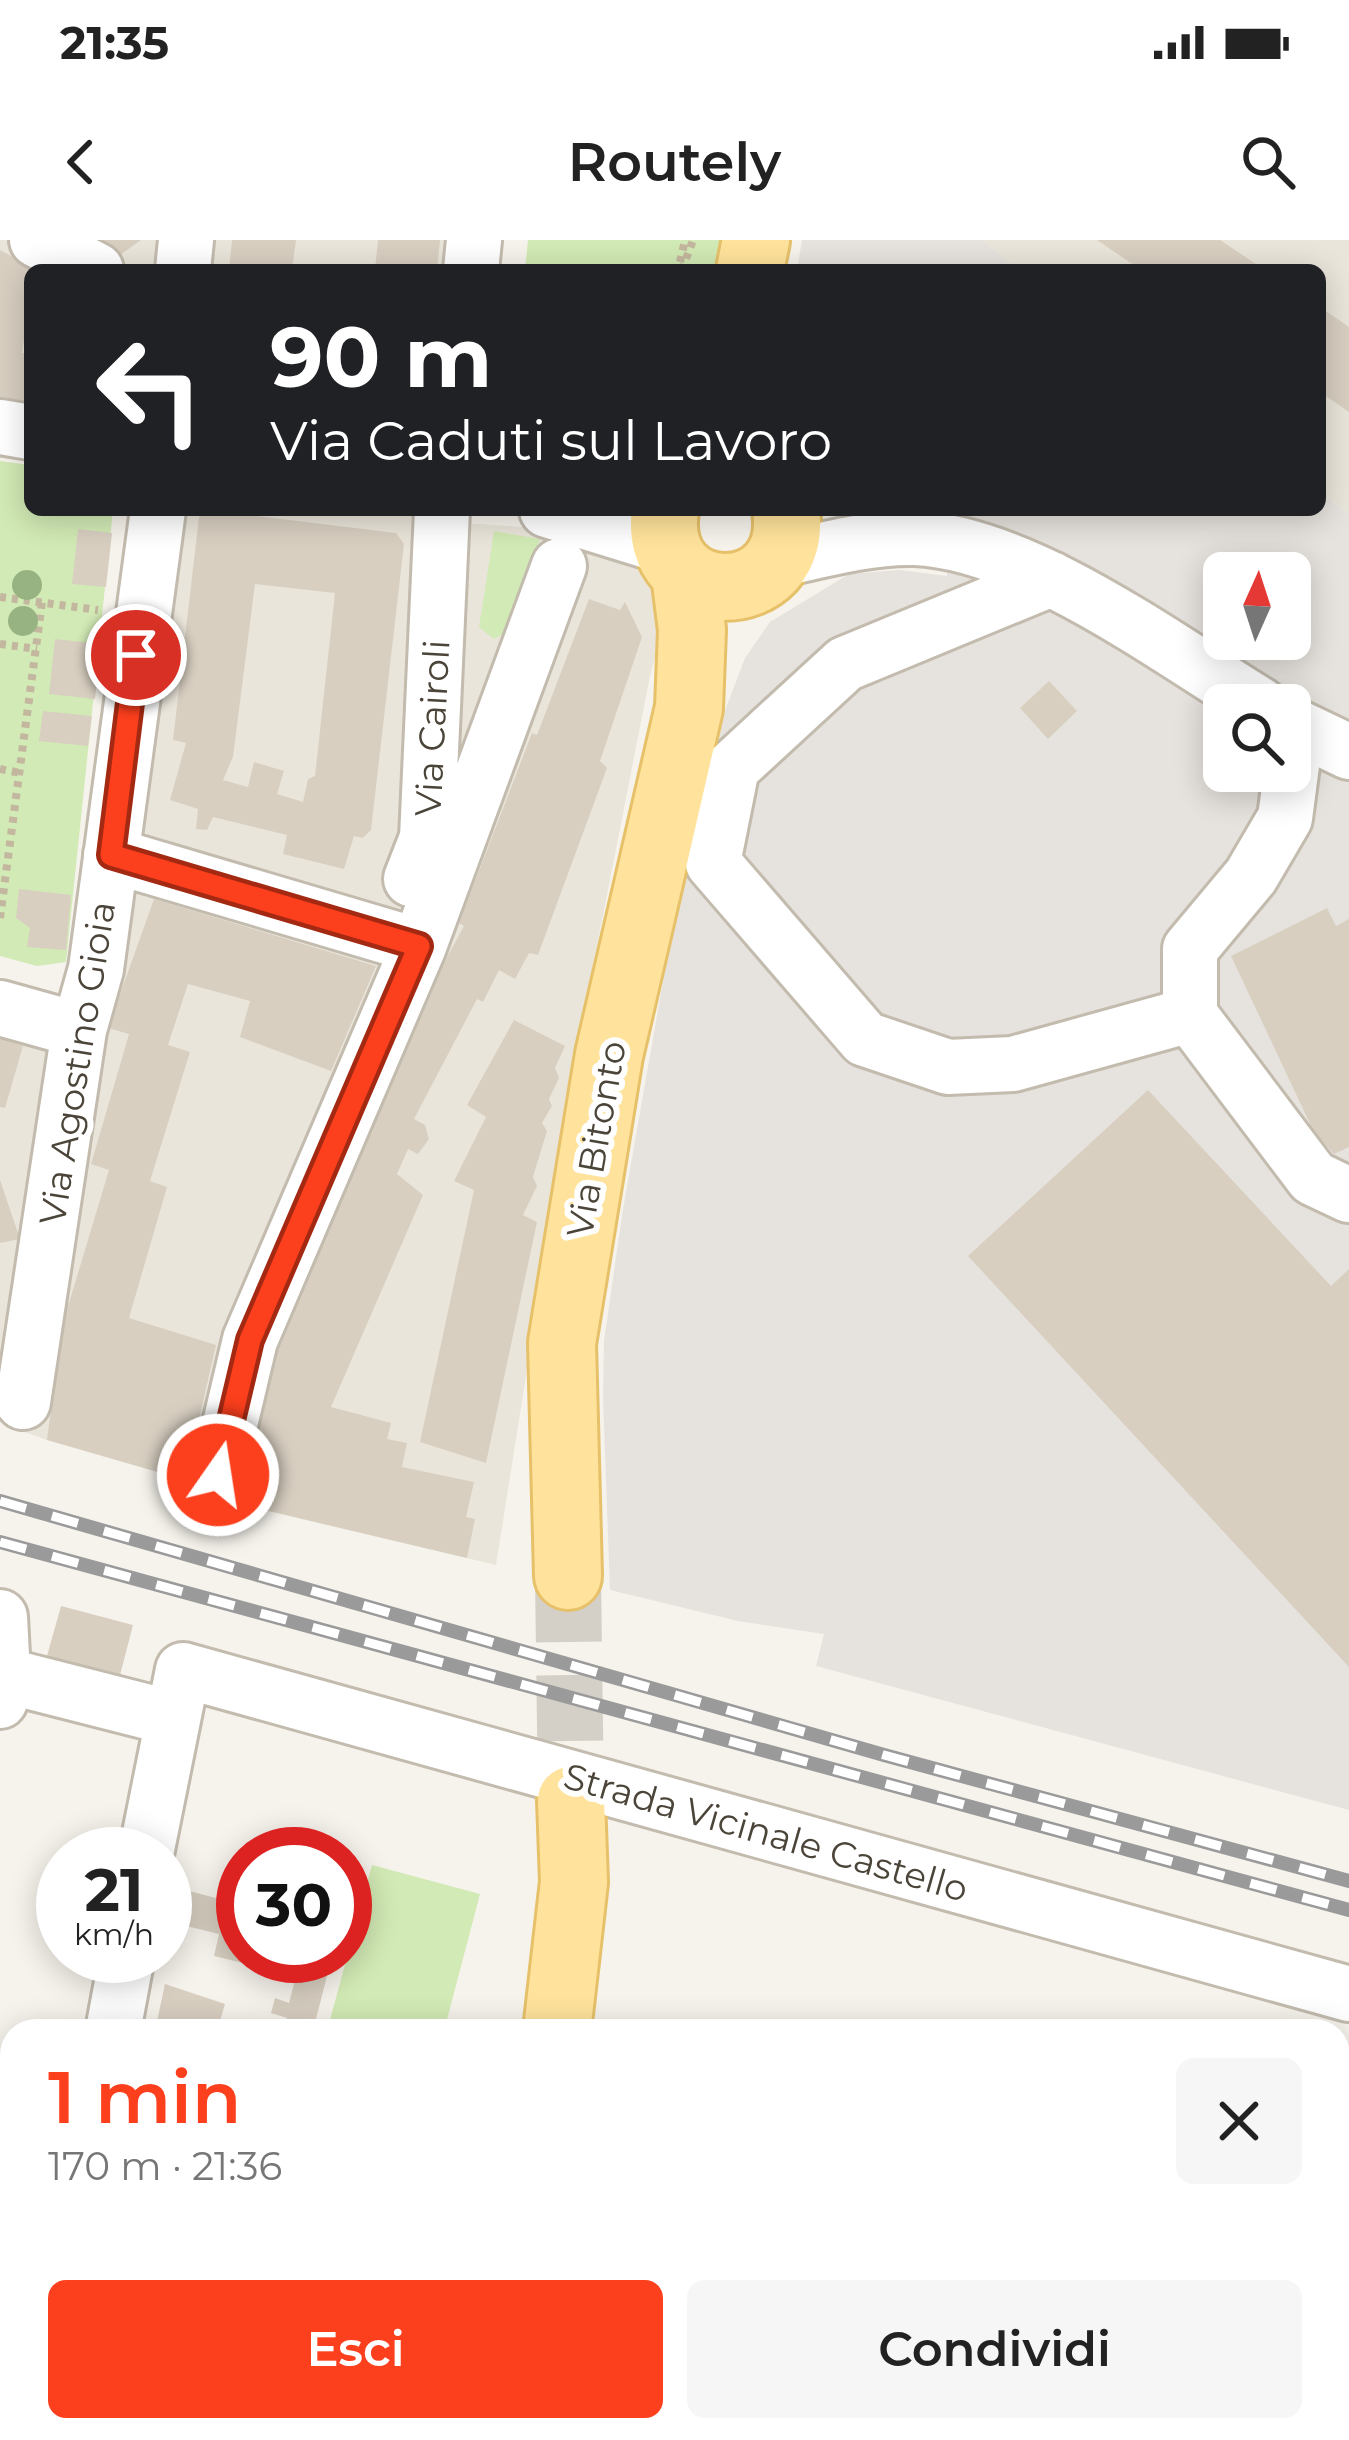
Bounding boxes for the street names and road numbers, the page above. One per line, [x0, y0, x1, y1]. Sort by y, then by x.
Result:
street label: Via Cairoli [405, 639, 459, 817]
street label: Via Agostino Gioia [30, 898, 124, 1228]
street label: Via Bitonto [557, 1037, 635, 1241]
street label: Strada Vicinale Castello [559, 1753, 973, 1911]

